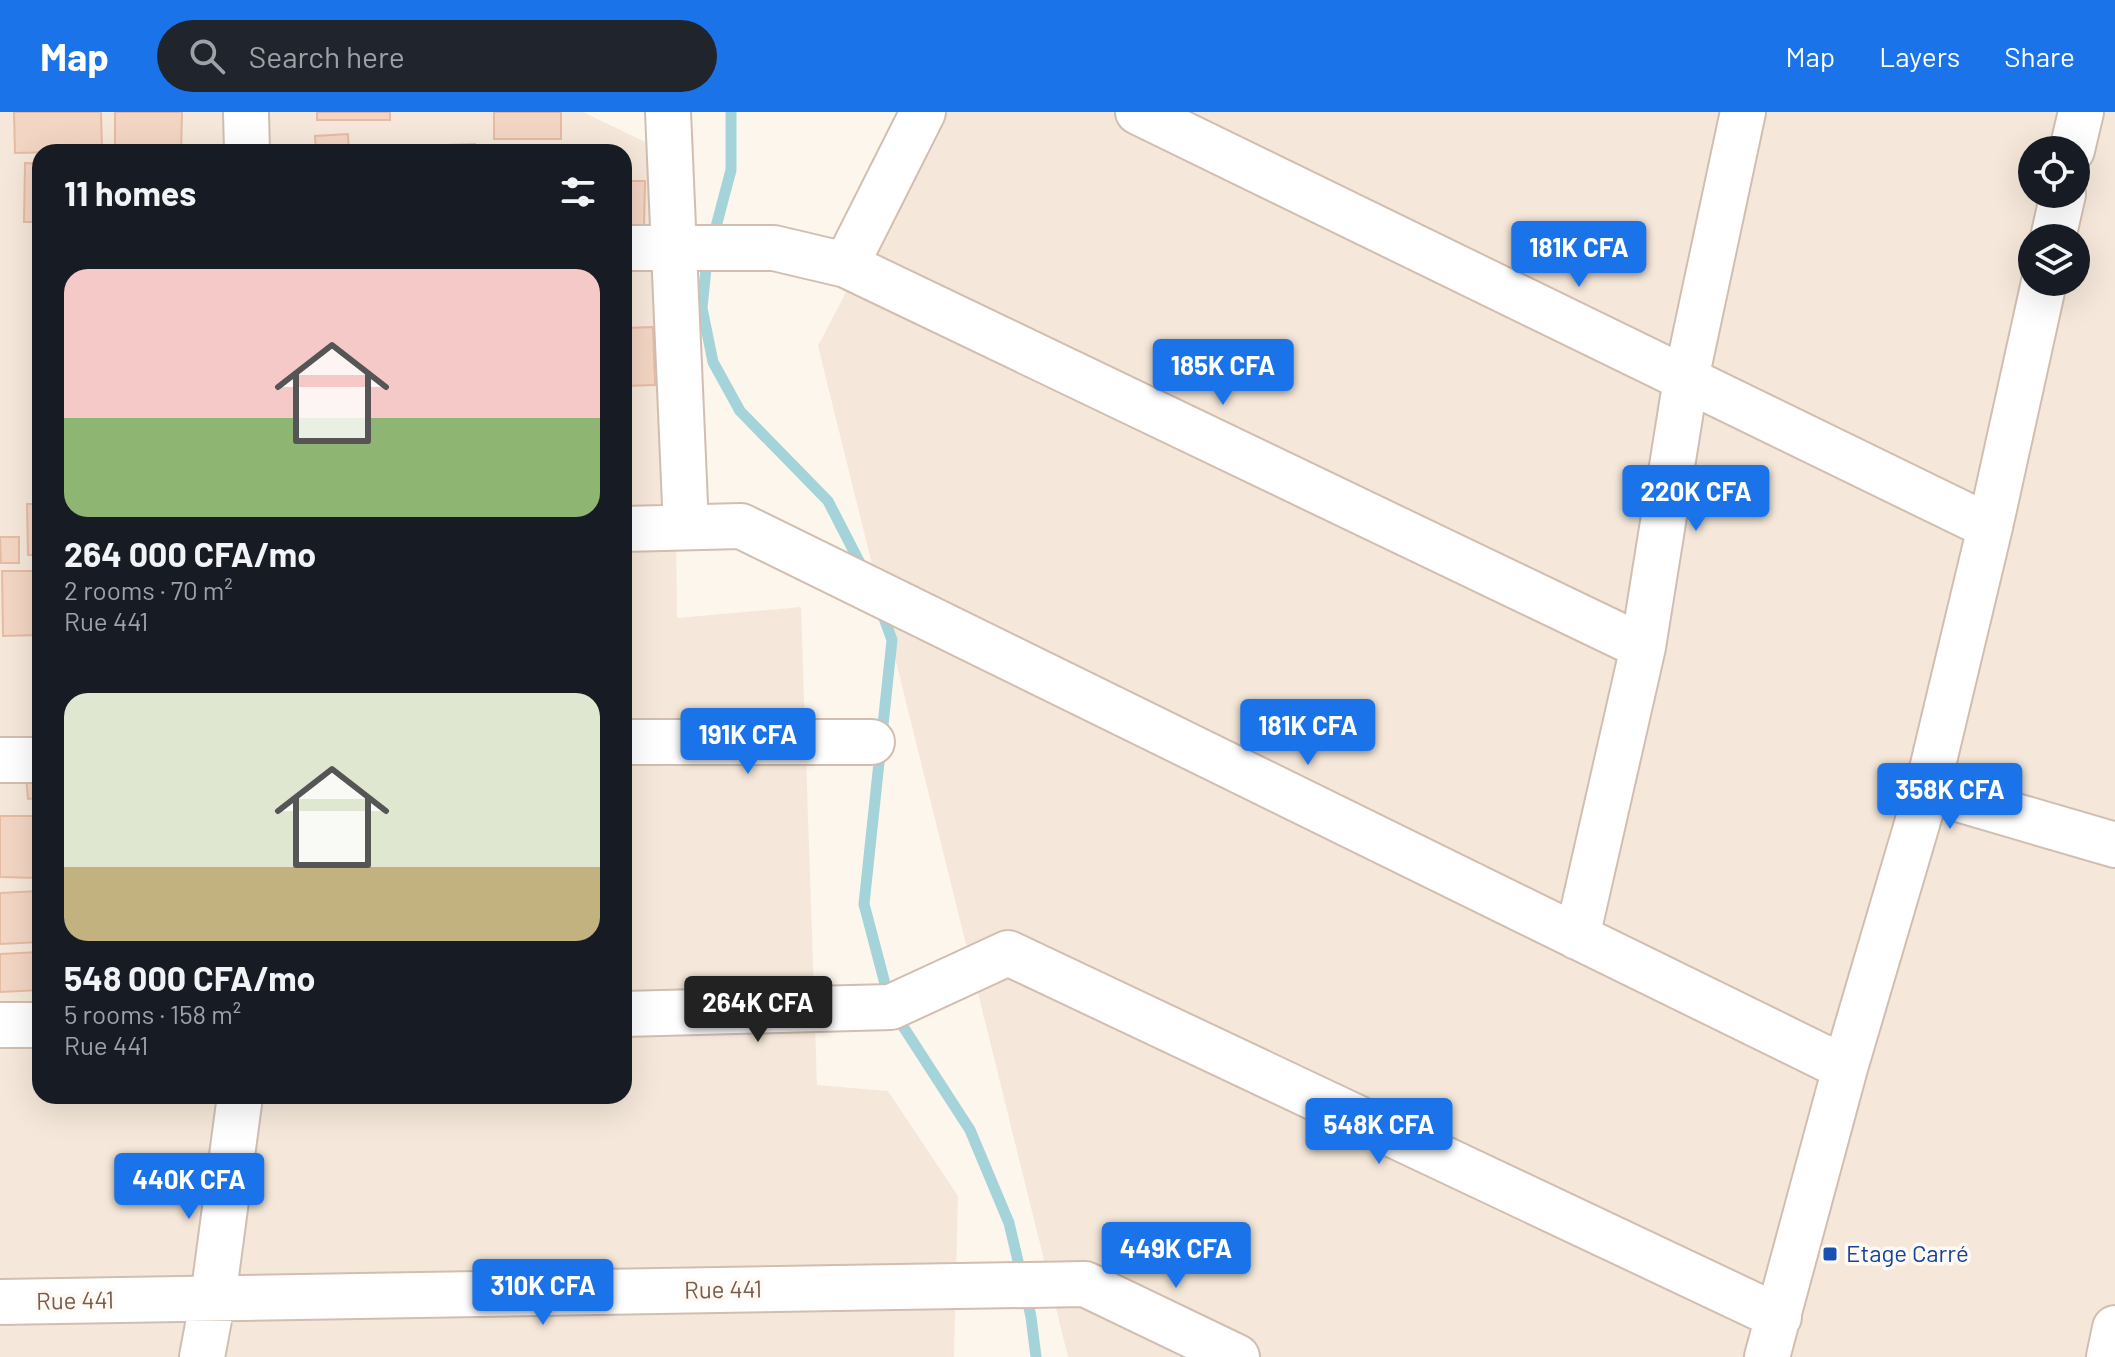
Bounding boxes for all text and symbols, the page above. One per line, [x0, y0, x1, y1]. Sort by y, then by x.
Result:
search box [157, 20, 717, 92]
text: Map [40, 33, 109, 79]
icon: search [185, 34, 229, 78]
text: Search here [249, 38, 405, 74]
text: Map [1785, 39, 1835, 73]
text: Layers [1879, 39, 1960, 73]
text: Share [2004, 39, 2075, 73]
map controls [2018, 136, 2090, 296]
button: locate [2018, 136, 2090, 208]
icon: filters [556, 170, 600, 214]
text: 11 homes [64, 172, 196, 213]
pin: 181K CFA [1496, 221, 1662, 289]
button: layers [2018, 224, 2090, 296]
text: 181K CFA [1529, 231, 1629, 262]
icon: home [260, 321, 404, 465]
pin: 185K CFA [1140, 339, 1306, 407]
text: 185K CFA [1171, 349, 1275, 380]
pin: 220K CFA [1613, 465, 1779, 533]
text: 220K CFA [1640, 475, 1752, 506]
text: 264 000 CFA/mo [64, 533, 316, 574]
text: 2 rooms · 70 m² [64, 574, 233, 605]
text: Rue 441 [64, 605, 148, 636]
pin: 181K CFA [1225, 699, 1391, 767]
pin: 191K CFA [665, 708, 831, 776]
text: 181K CFA [1258, 709, 1358, 740]
text: 191K CFA [699, 718, 797, 749]
icon: home [260, 745, 404, 889]
pin: 358K CFA [1867, 763, 2033, 831]
text: 358K CFA [1895, 773, 2005, 804]
text: 548 000 CFA/mo [64, 957, 316, 998]
pin: 264K CFA [675, 976, 841, 1044]
text: 264K CFA [702, 986, 814, 1017]
text: 5 rooms · 158 m² [64, 998, 241, 1029]
text: Rue 441 [64, 1029, 148, 1060]
pin: 548K CFA [1296, 1098, 1462, 1166]
text: 548K CFA [1323, 1108, 1435, 1139]
pin: 440K CFA [106, 1153, 272, 1221]
text: 440K CFA [132, 1163, 246, 1194]
pin: 449K CFA [1093, 1222, 1259, 1290]
text: 449K CFA [1120, 1232, 1232, 1263]
place label: Etage Carré [1846, 1238, 1969, 1267]
marker: Etage Carré [1821, 1245, 1839, 1263]
pin: 310K CFA [460, 1259, 626, 1327]
text: 310K CFA [490, 1269, 596, 1300]
street label: Rue 441 [684, 1273, 762, 1304]
street label: Rue 441 [36, 1284, 114, 1315]

